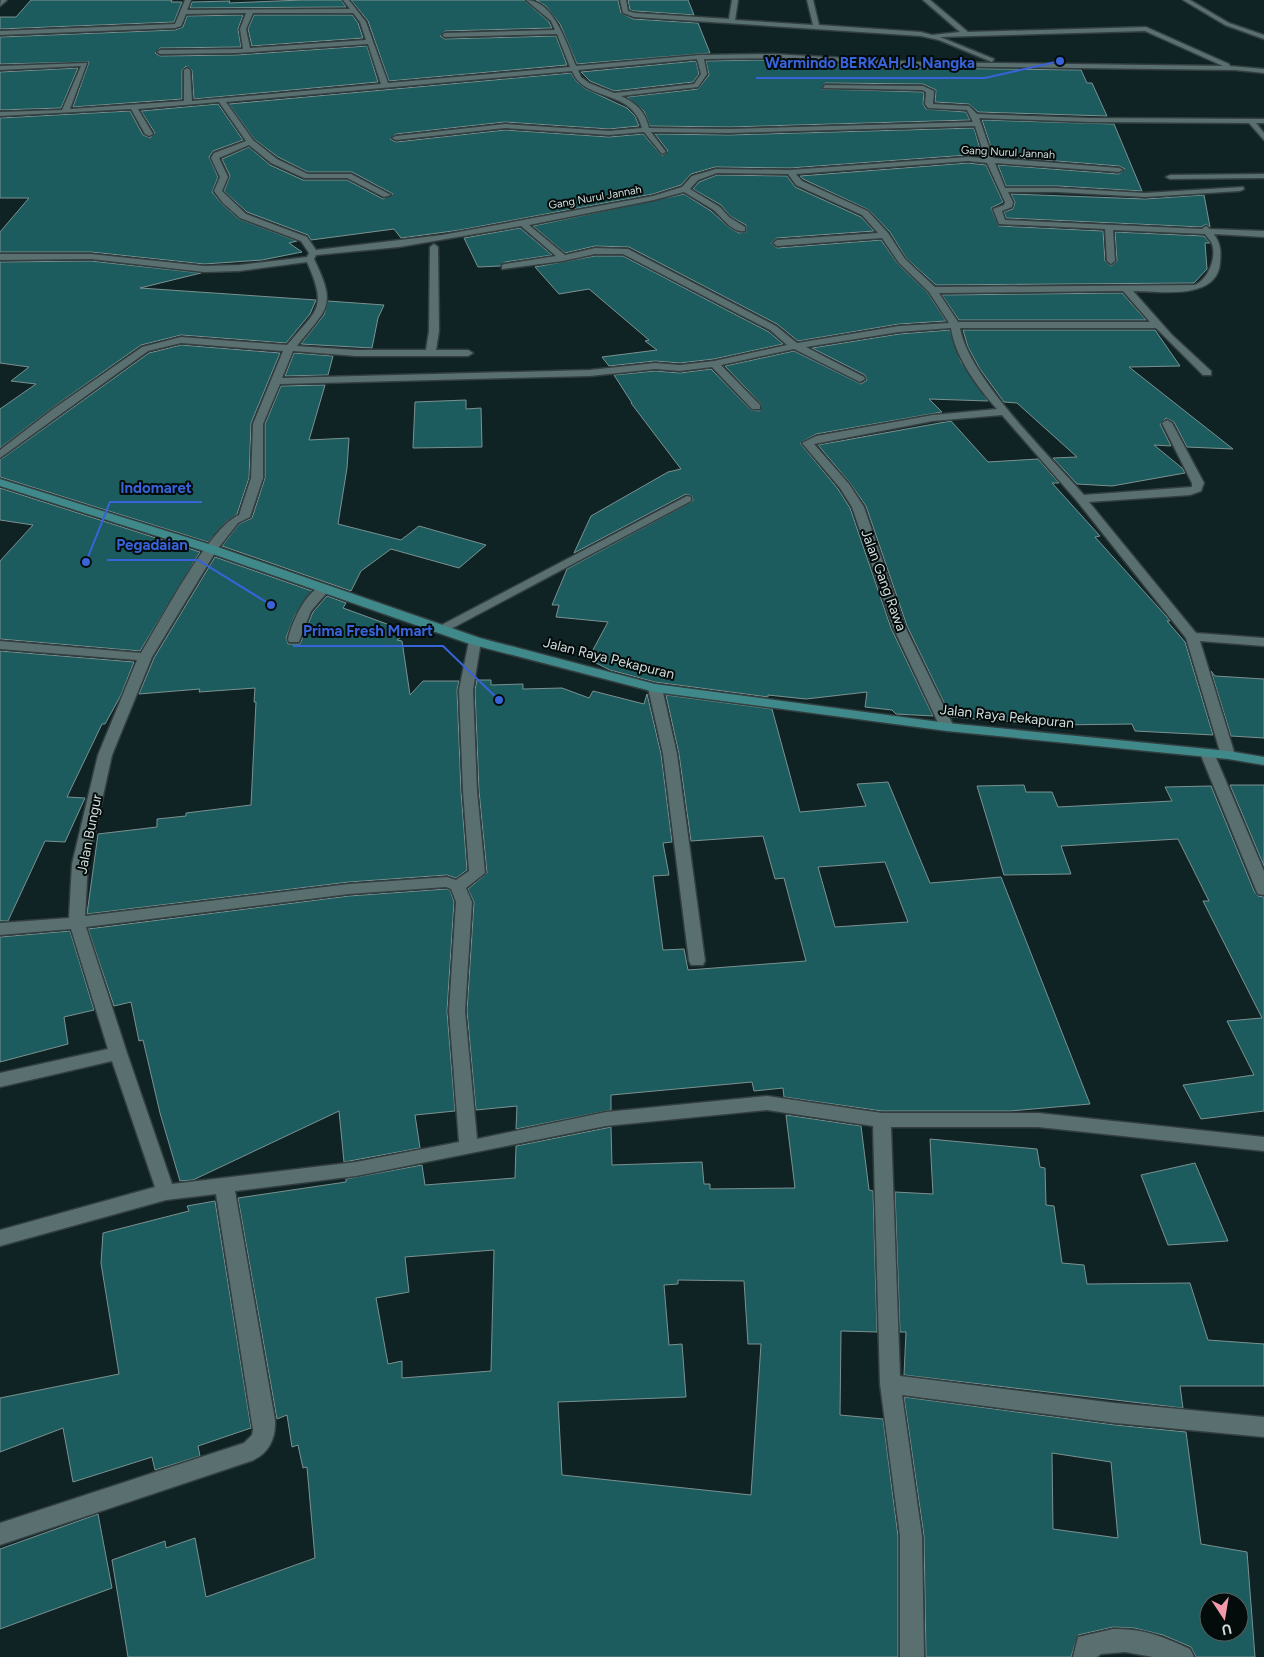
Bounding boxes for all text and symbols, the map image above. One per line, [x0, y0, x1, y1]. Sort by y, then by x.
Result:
callout: Warmindo BERKAH Jl. Nangka [756, 48, 985, 78]
text: Warmindo BERKAH Jl. Nangka [765, 54, 975, 72]
street label: Gang Nurul Jannah [961, 144, 1055, 161]
street label: Gang Nurul Jannah [548, 183, 643, 212]
callout: Indomaret [110, 472, 202, 502]
text: Indomaret [120, 479, 192, 497]
street label: Jalan Gang Rawa [857, 527, 910, 633]
callout: Pegadaian [107, 530, 198, 560]
text: Pegadaian [116, 536, 188, 554]
callout: Prima Fresh Mmart [293, 616, 443, 646]
text: Prima Fresh Mmart [303, 622, 433, 640]
street label: Jalan Raya Pekapuran [542, 634, 676, 683]
street label: Jalan Raya Pekapuran [939, 701, 1075, 732]
street label: Jalan Bungur [73, 793, 106, 875]
north arrow [1199, 1592, 1249, 1642]
text: U [1220, 1620, 1233, 1639]

